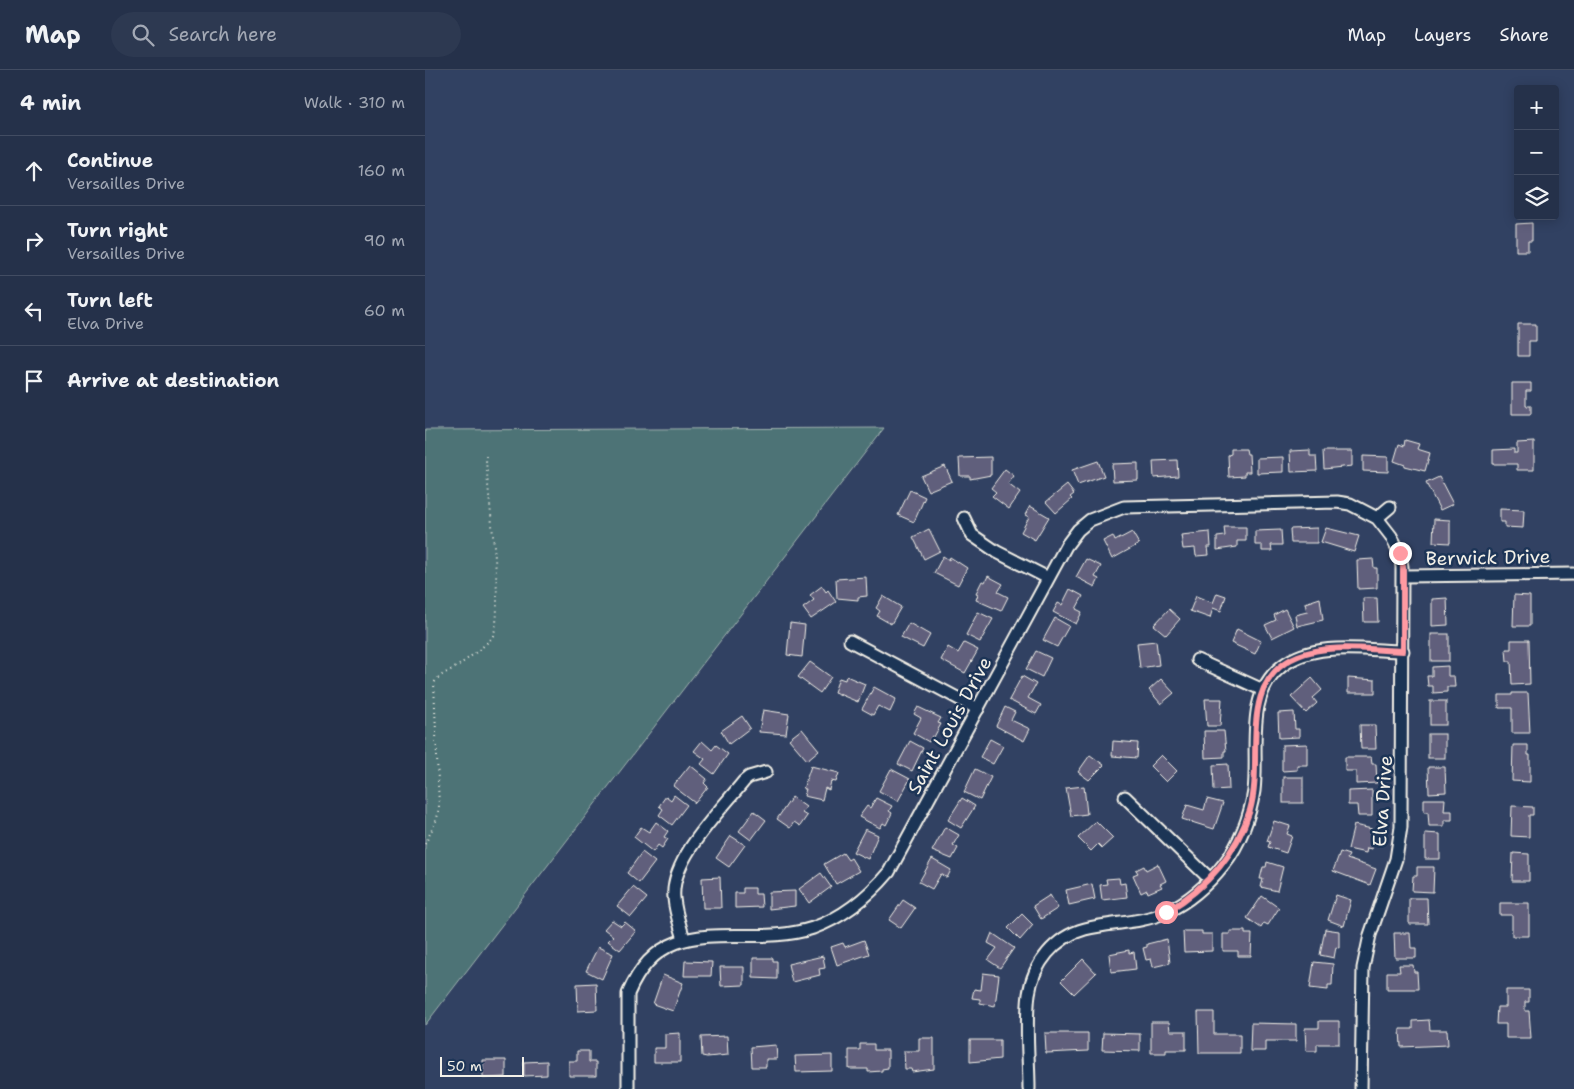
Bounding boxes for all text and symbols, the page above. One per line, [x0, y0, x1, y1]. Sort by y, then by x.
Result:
search box [111, 12, 461, 57]
text: Map [25, 19, 81, 51]
icon: search [129, 21, 157, 49]
text: Search here [169, 22, 277, 47]
text: Map [1348, 23, 1386, 47]
text: Layers [1414, 23, 1471, 47]
text: Share [1499, 23, 1549, 47]
map controls [1514, 85, 1559, 220]
button: + [1514, 85, 1559, 130]
text: 4 min [20, 89, 81, 117]
text: Walk · 310 m [304, 92, 405, 113]
button: − [1514, 130, 1559, 175]
text: Continue [67, 148, 153, 173]
icon: ahead [20, 157, 48, 185]
text: 160 m [358, 160, 405, 181]
text: Versailles Drive [67, 173, 185, 194]
button: layers [1514, 175, 1559, 220]
text: Turn right [67, 218, 168, 243]
icon: right [20, 227, 48, 255]
text: 90 m [364, 230, 405, 251]
text: Versailles Drive [67, 243, 185, 264]
text: Turn left [67, 288, 153, 313]
icon: left [20, 297, 48, 325]
text: 60 m [364, 300, 405, 321]
text: Elva Drive [67, 313, 144, 334]
icon: arrive [20, 367, 48, 395]
text: Arrive at destination [67, 368, 279, 393]
route end [1389, 542, 1412, 565]
street label: Berwick Drive [1425, 544, 1551, 571]
street label: Saint Louis Drive [901, 652, 998, 798]
street label: Elva Drive [1367, 754, 1398, 848]
route start [1155, 901, 1178, 924]
scale bar [440, 1054, 524, 1077]
text: 50 m [447, 1057, 482, 1075]

